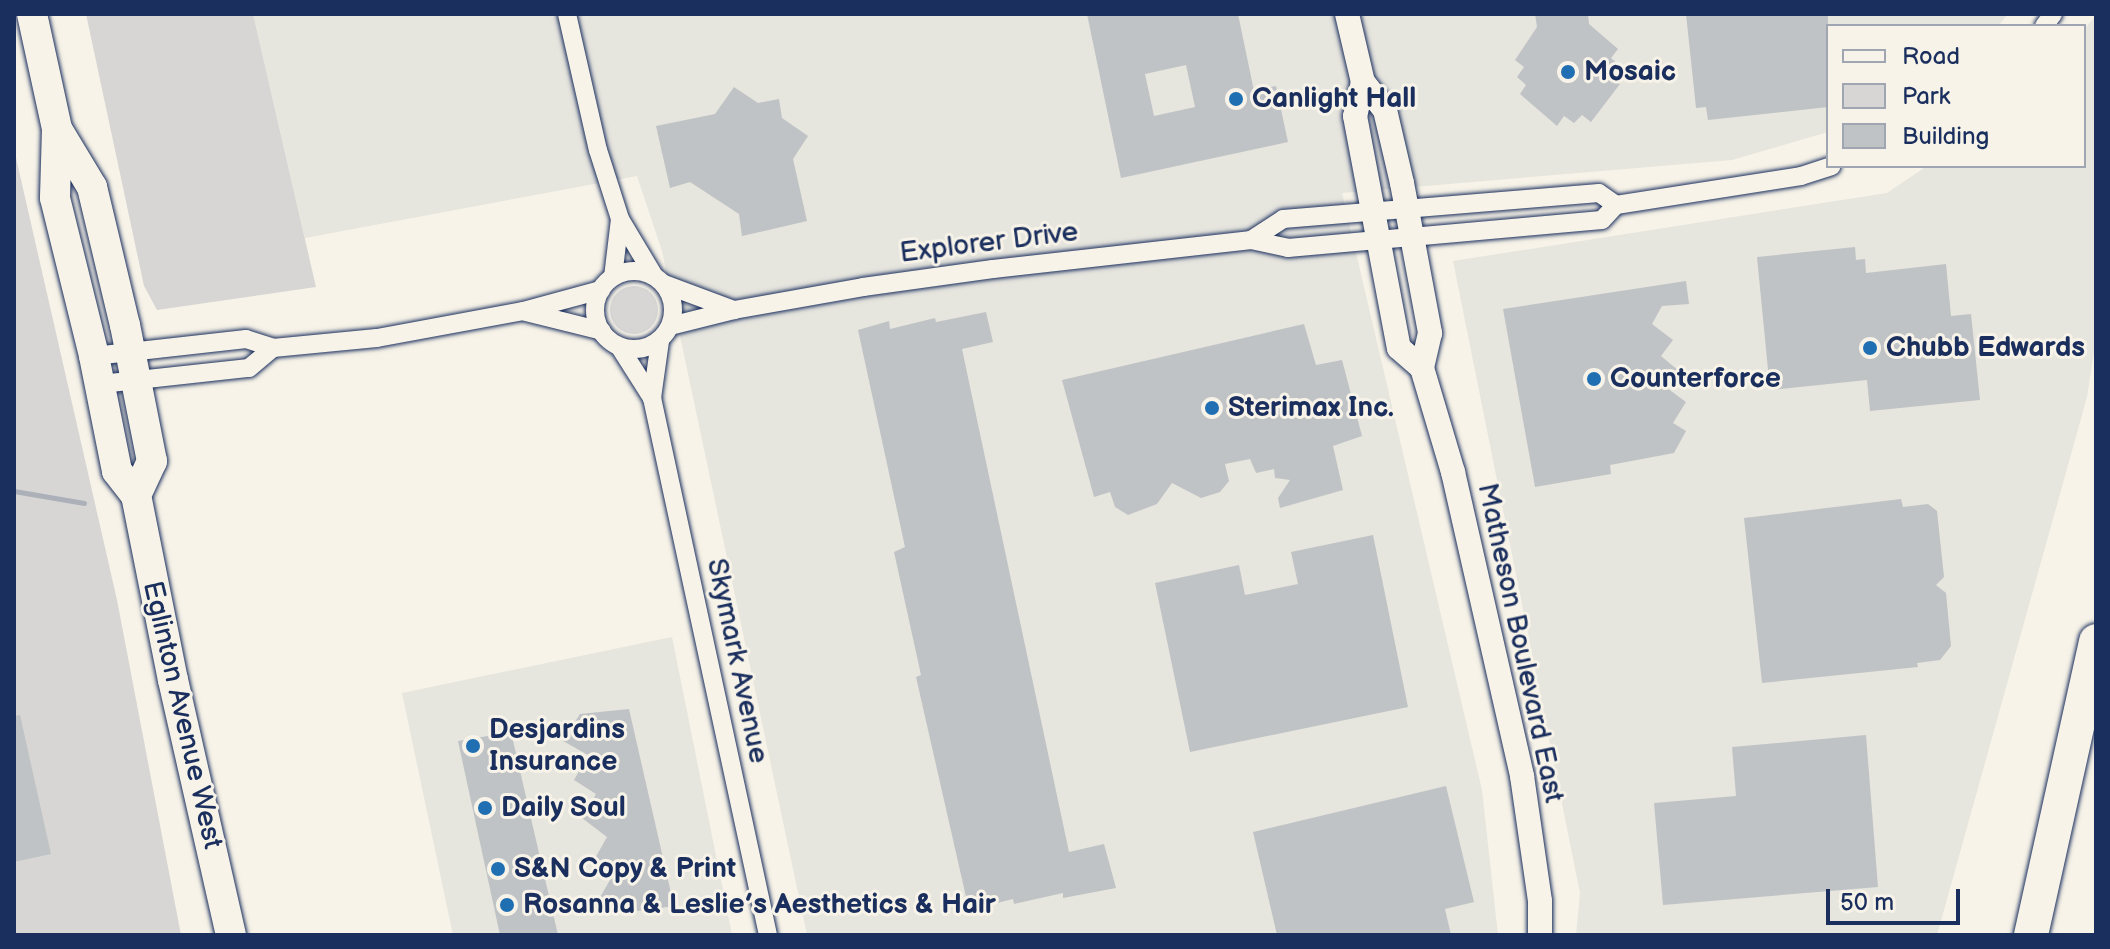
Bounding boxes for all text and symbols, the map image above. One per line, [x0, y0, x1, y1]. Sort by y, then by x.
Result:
legend [1826, 24, 2086, 168]
text: Road [1902, 42, 1960, 71]
place label: Mosaic [1584, 55, 1676, 89]
marker: Mosaic [1559, 63, 1577, 81]
place label: Canlight Hall [1252, 82, 1416, 116]
text: Park [1902, 82, 1950, 111]
marker: Canlight Hall [1227, 90, 1245, 108]
text: Building [1902, 122, 1989, 151]
street label: Explorer Drive [898, 215, 1080, 271]
place label: Chubb Edwards [1886, 331, 2085, 365]
marker: Chubb Edwards [1861, 339, 1879, 357]
place label: Counterforce [1610, 362, 1781, 396]
marker: Counterforce [1585, 370, 1603, 388]
place label: Sterimax Inc. [1228, 391, 1394, 425]
marker: Sterimax Inc. [1203, 399, 1221, 417]
street label: Matheson Boulevard East [1470, 480, 1570, 806]
street label: Skymark Avenue [699, 556, 775, 766]
street label: Eglinton Avenue West [135, 577, 229, 853]
place label: Desjardins Insurance [489, 713, 625, 779]
marker: Desjardins Insurance [464, 737, 482, 755]
place label: Daily Soul [501, 791, 627, 825]
marker: Daily Soul [476, 799, 494, 817]
place label: S&N Copy & Print [514, 852, 737, 886]
marker: S&N Copy & Print [489, 860, 507, 878]
scale bar [1830, 873, 1964, 923]
place label: Rosanna & Leslie’s Aesthetics & Hair [523, 888, 996, 922]
text: 50 m [1840, 888, 1894, 917]
marker: Rosanna & Leslie’s Aesthetics & Hair [498, 896, 516, 914]

